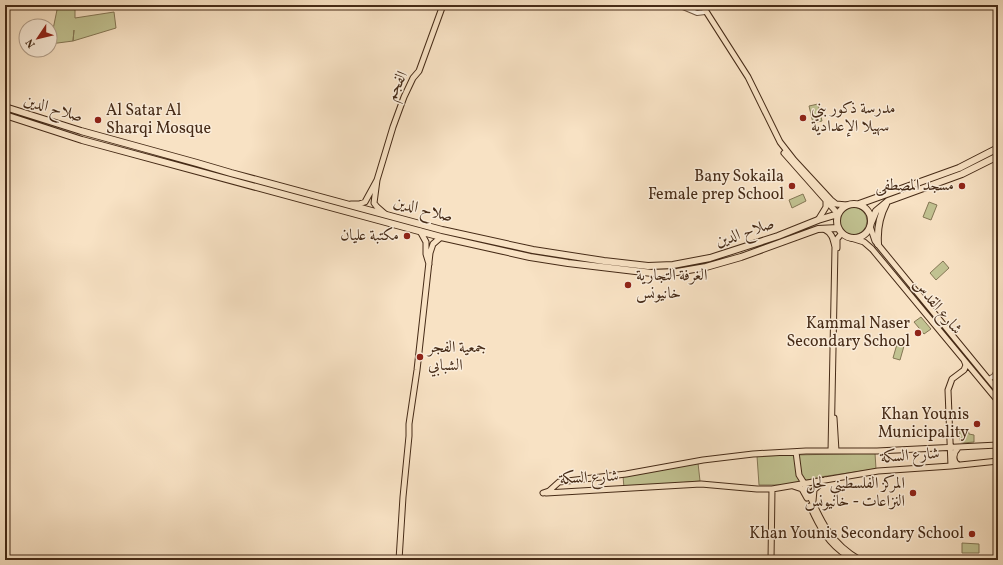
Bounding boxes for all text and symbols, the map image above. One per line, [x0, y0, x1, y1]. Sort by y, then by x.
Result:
north arrow [18, 18, 58, 58]
text: N [23, 35, 39, 50]
street label: الفجم [380, 67, 416, 106]
street label: صلاح الدين [20, 90, 85, 130]
place label: مدرسة ذكور بني سهيلا الإعدادية [811, 98, 896, 138]
place label: Al Satar Al Sharqi Mosque [106, 100, 211, 140]
marker: مدرسة ذكور بني سهيلا الإعدادية [798, 113, 808, 123]
marker: Al Satar Al Sharqi Mosque [93, 115, 103, 125]
place label: Bany Sokaila Female prep School [648, 166, 784, 206]
place label: مسجد المصطفى [875, 175, 954, 197]
marker: Bany Sokaila Female prep School [787, 181, 797, 191]
marker: مسجد المصطفى [957, 181, 967, 191]
street label: صلاح الدين [390, 191, 455, 230]
street label: صلاح الدين [713, 213, 778, 255]
place label: مكتبة عليان [340, 225, 399, 247]
marker: مكتبة عليان [402, 231, 412, 241]
place label: الغرفة التجارية خانيونس [636, 265, 707, 305]
street label: شارع القدس [906, 274, 967, 340]
marker: الغرفة التجارية خانيونس [623, 280, 633, 290]
place label: Kammal Naser Secondary School [787, 313, 910, 353]
marker: Kammal Naser Secondary School [913, 328, 923, 338]
place label: جمعية الفجر الشبابي [426, 337, 486, 377]
marker: جمعية الفجر الشبابي [415, 352, 425, 362]
place label: Khan Younis Municipality [878, 404, 969, 444]
marker: Khan Younis Municipality [972, 419, 982, 429]
street label: شارع السكة [879, 443, 940, 470]
street label: شارع السكة [558, 465, 619, 492]
place label: المركز الفلسطيني لحل النزاعات - خانيونس [804, 473, 905, 513]
marker: المركز الفلسطيني لحل النزاعات - خانيونس [908, 488, 918, 498]
place label: Khan Younis Secondary School [749, 523, 964, 545]
marker: Khan Younis Secondary School [967, 529, 977, 539]

